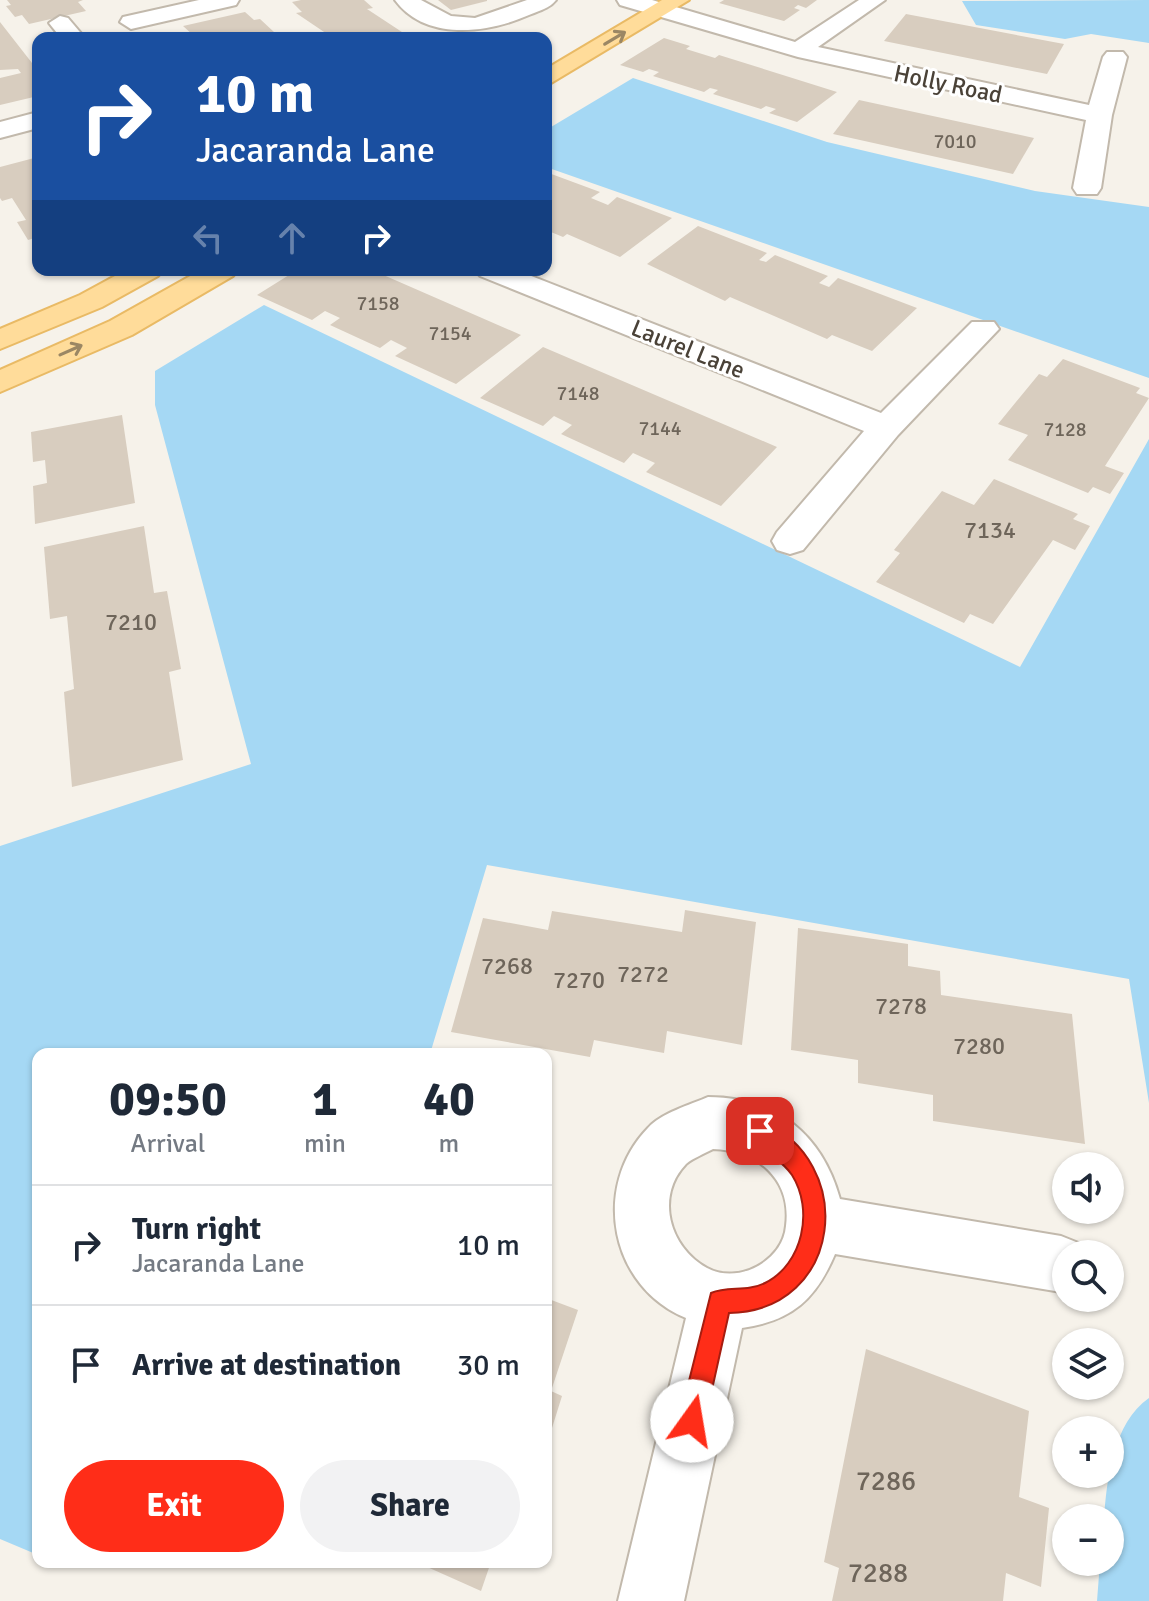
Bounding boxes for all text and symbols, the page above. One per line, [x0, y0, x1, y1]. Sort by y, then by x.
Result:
one-way arrow [603, 30, 626, 46]
street label: Holly Road [891, 58, 1005, 110]
text: 10 m [196, 59, 314, 128]
icon: right [64, 64, 168, 168]
text: Jacaranda Lane [196, 128, 435, 173]
house number: 7010 [933, 129, 977, 154]
icon: left [186, 216, 230, 260]
icon: ahead [270, 216, 314, 260]
icon: right [354, 216, 398, 260]
house number: 7158 [356, 291, 400, 316]
street label: Laurel Lane [627, 313, 749, 385]
house number: 7154 [428, 321, 472, 346]
one-way arrow [59, 342, 83, 357]
house number: 7148 [556, 381, 600, 406]
house number: 7144 [638, 416, 682, 441]
house number: 7128 [1043, 417, 1087, 442]
house number: 7134 [964, 515, 1016, 545]
house number: 7210 [105, 607, 157, 637]
house number: 7268 [481, 951, 533, 981]
house number: 7272 [617, 959, 669, 989]
house number: 7270 [553, 965, 605, 995]
house number: 7278 [875, 991, 927, 1021]
house number: 7280 [953, 1031, 1005, 1061]
text: 09:50 [109, 1070, 227, 1129]
text: 1 [312, 1070, 338, 1129]
text: 40 [423, 1070, 475, 1129]
pin [726, 1097, 794, 1165]
icon: arrive [738, 1109, 782, 1153]
text: Arrival [131, 1128, 205, 1160]
text: min [304, 1128, 346, 1160]
text: m [439, 1128, 459, 1160]
map controls [1052, 1152, 1124, 1576]
button: sound [1052, 1152, 1124, 1224]
text: Turn right [132, 1211, 261, 1248]
icon: right [64, 1223, 108, 1267]
text: 10 m [457, 1227, 520, 1264]
button: search [1052, 1240, 1124, 1312]
text: Jacaranda Lane [132, 1248, 305, 1280]
button: layers [1052, 1328, 1124, 1400]
icon: arrive [64, 1343, 108, 1387]
text: Arrive at destination [132, 1347, 401, 1384]
text: 30 m [457, 1347, 520, 1384]
position arrow [650, 1379, 734, 1463]
button: + [1052, 1416, 1124, 1488]
button: Exit [64, 1460, 284, 1552]
button: Share [300, 1460, 520, 1552]
house number: 7286 [856, 1464, 916, 1498]
button: − [1052, 1504, 1124, 1576]
house number: 7288 [848, 1556, 908, 1590]

